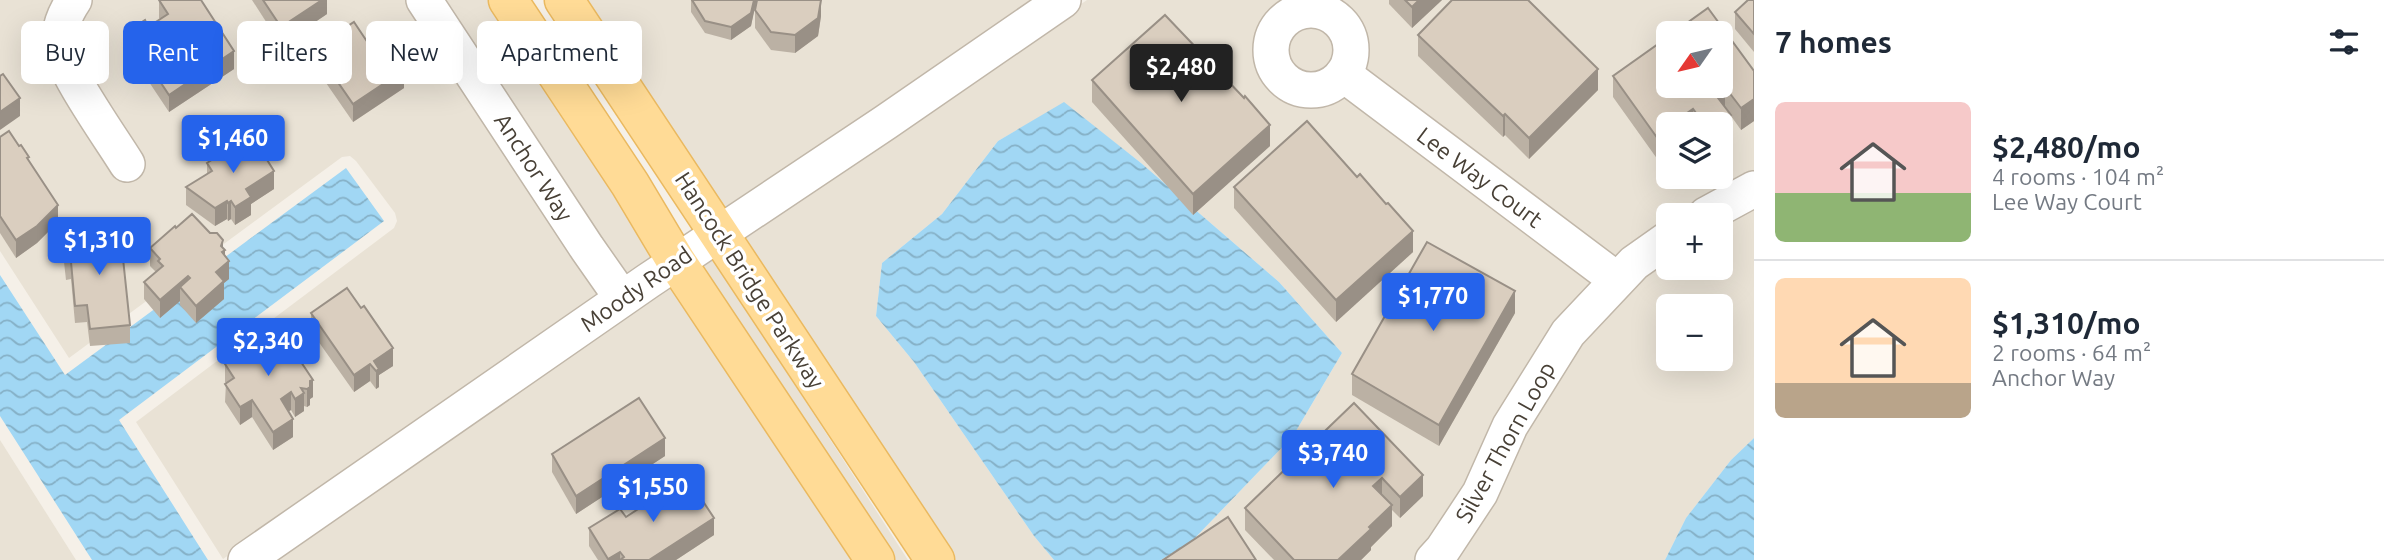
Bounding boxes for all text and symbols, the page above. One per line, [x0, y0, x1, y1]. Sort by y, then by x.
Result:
chip: Buy [21, 21, 109, 84]
chip: Rent [123, 21, 223, 84]
chip: Filters [237, 21, 352, 84]
chip: New [366, 21, 463, 84]
chip: Apartment [477, 21, 642, 84]
north arrow [1656, 21, 1732, 98]
map controls [1656, 21, 1733, 371]
icon: filters [2325, 23, 2363, 61]
text: 7 homes [1775, 25, 1892, 59]
pin: $2,480 [1124, 44, 1238, 104]
text: $2,480 [1146, 54, 1216, 79]
street label: Anchor Way [490, 109, 578, 225]
button: layers [1656, 112, 1733, 189]
pin: $1,460 [176, 116, 290, 175]
street label: Lee Way Court [1413, 122, 1547, 232]
text: $1,460 [198, 125, 268, 150]
icon: home [1831, 130, 1915, 214]
text: $2,480/mo [1992, 130, 2141, 164]
text: 4 rooms · 104 m² [1992, 164, 2164, 189]
street label: Hancock Bridge Parkway [671, 167, 829, 393]
text: Lee Way Court [1992, 189, 2142, 214]
button: + [1656, 203, 1733, 280]
pin: $1,310 [42, 218, 156, 277]
text: $1,310 [64, 227, 134, 252]
street label: Moody Road [576, 242, 696, 336]
pin: $1,770 [1376, 274, 1490, 333]
text: $1,770 [1398, 283, 1468, 308]
button: − [1656, 294, 1733, 371]
icon: home [1831, 306, 1915, 390]
text: $1,310/mo [1992, 306, 2141, 340]
pin: $2,340 [211, 318, 325, 378]
text: $2,340 [233, 328, 303, 353]
text: 2 rooms · 64 m² [1992, 340, 2151, 365]
street label: Silver Thorn Loop [1450, 357, 1560, 527]
text: Anchor Way [1992, 365, 2115, 390]
pin: $3,740 [1276, 430, 1390, 490]
text: $3,740 [1298, 440, 1368, 465]
pin: $1,550 [596, 464, 710, 524]
text: $1,550 [618, 474, 688, 499]

